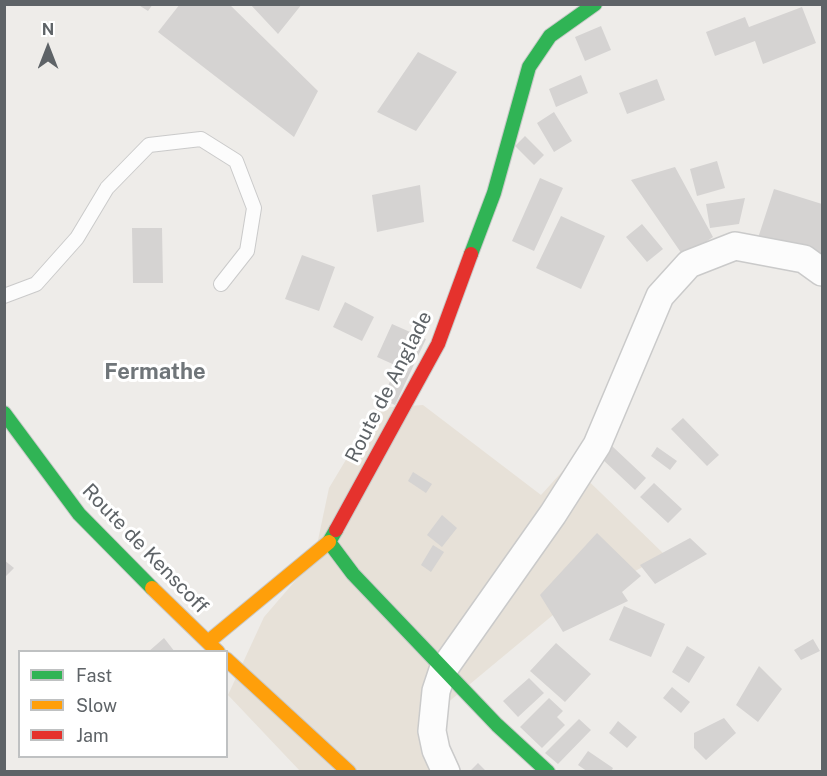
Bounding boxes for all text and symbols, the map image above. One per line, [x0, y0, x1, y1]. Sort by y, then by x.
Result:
north arrow [18, 18, 78, 78]
text: N [42, 20, 54, 39]
street label: Route de Anglade [341, 307, 437, 467]
district label: Fermathe [104, 359, 206, 385]
street label: Route de Kenscoff [77, 479, 213, 619]
legend [18, 650, 228, 758]
text: Fast [76, 665, 112, 686]
text: Slow [76, 695, 117, 716]
text: Jam [76, 725, 109, 746]

